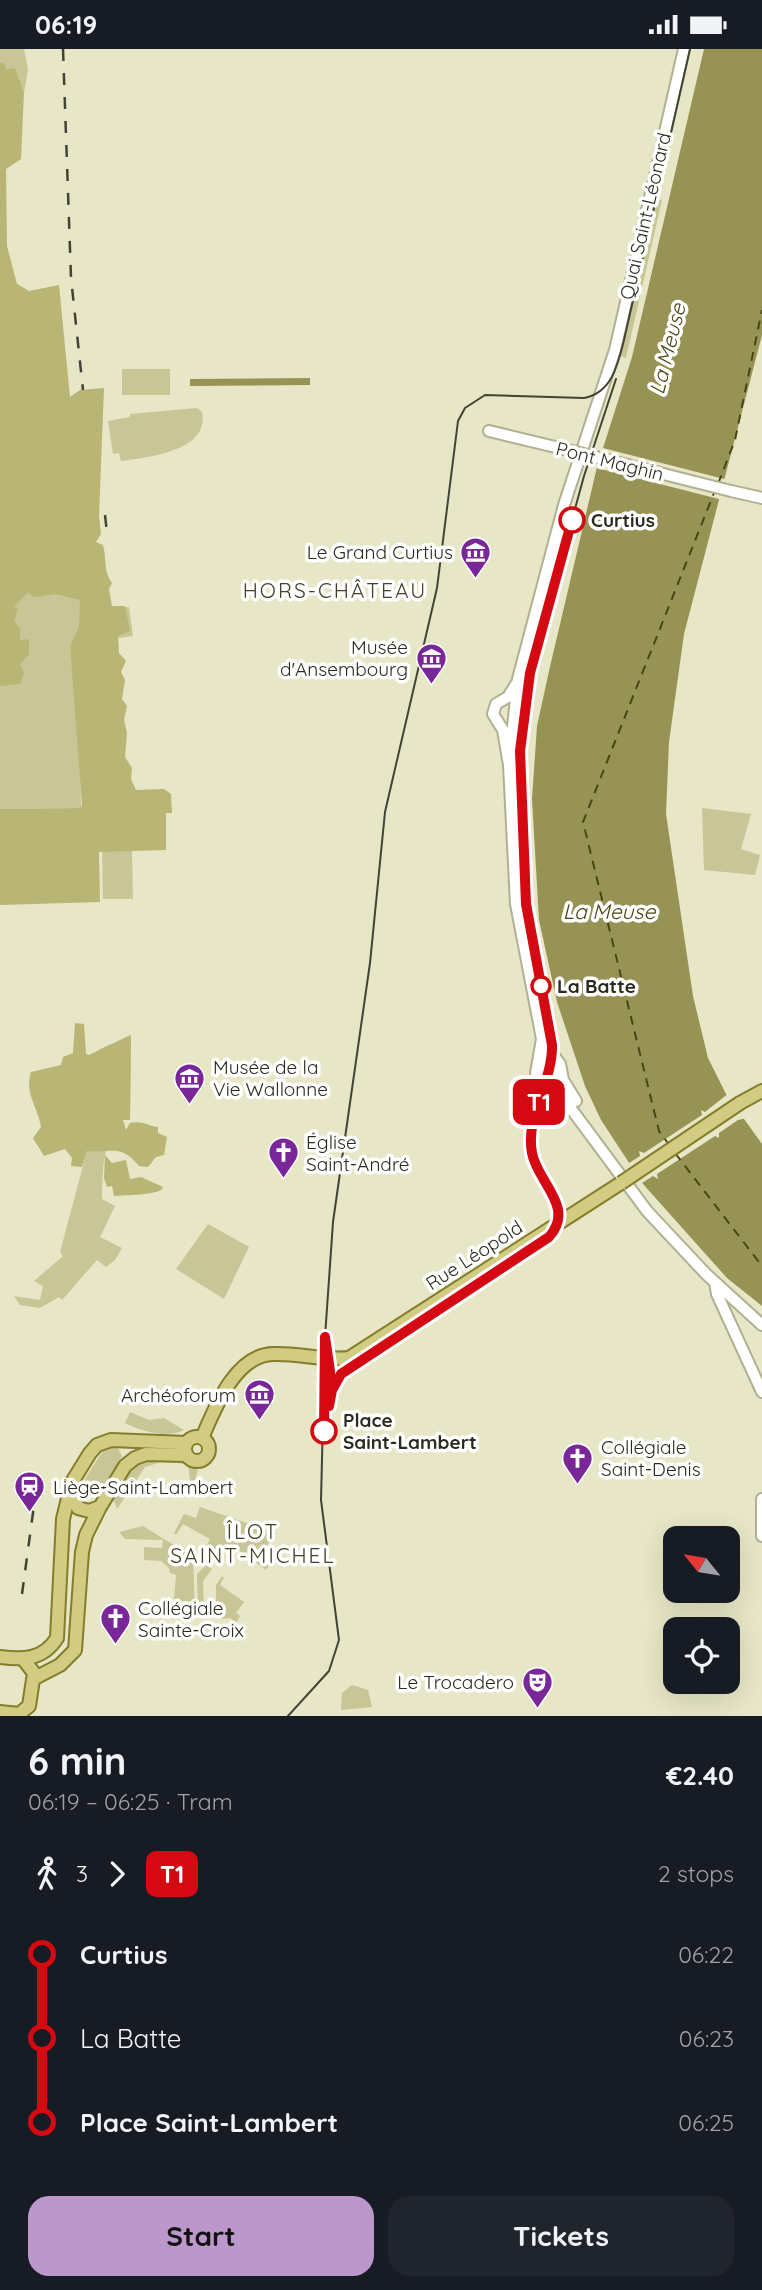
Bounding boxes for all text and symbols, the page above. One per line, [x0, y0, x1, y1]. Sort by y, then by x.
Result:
text: 06:19 [35, 8, 97, 41]
street label: Quai Saint-Léonard [614, 130, 676, 302]
water label: La Meuse [643, 300, 691, 397]
street label: Pont Maghin [554, 436, 666, 486]
marker: Curtius [559, 507, 585, 533]
place label: Curtius [591, 508, 655, 532]
museum icon: Le Grand Curtius [459, 535, 493, 579]
place label: Le Grand Curtius [307, 540, 453, 564]
district label: HORS-CHÂTEAU [243, 577, 427, 603]
place label: Musée d'Ansembourg [280, 635, 408, 681]
museum icon: Musée d'Ansembourg [414, 641, 448, 685]
water label: La Meuse [563, 898, 656, 924]
place label: La Batte [557, 974, 636, 998]
marker: La Batte [531, 976, 551, 996]
place label: Musée de la Vie Wallonne [213, 1055, 328, 1101]
museum icon: Musée de la Vie Wallonne [173, 1061, 207, 1105]
line badge: T1 [508, 1079, 570, 1125]
text: T1 [527, 1087, 551, 1117]
place label: Église Saint-André [306, 1130, 410, 1176]
church icon: Église Saint-André [266, 1136, 300, 1180]
street label: Rue Léopold [421, 1215, 527, 1295]
museum icon: Archéoforum [242, 1378, 276, 1422]
place label: Archéoforum [121, 1383, 236, 1407]
place label: Place Saint-Lambert [343, 1408, 477, 1454]
marker: Place Saint-Lambert [311, 1418, 337, 1444]
place label: Collégiale Saint-Denis [601, 1435, 701, 1481]
church icon: Collégiale Saint-Denis [561, 1441, 595, 1485]
station icon: Liège-Saint-Lambert [13, 1470, 47, 1514]
place label: Liège-Saint-Lambert [53, 1475, 233, 1499]
district label: ÎLOT SAINT-MICHEL [170, 1518, 336, 1568]
north arrow [663, 1526, 740, 1603]
map controls [663, 1526, 740, 1694]
place label: Collégiale Sainte-Croix [138, 1596, 244, 1642]
church icon: Collégiale Sainte-Croix [98, 1602, 132, 1646]
button: locate [663, 1617, 740, 1694]
theatre icon: Le Trocadero [520, 1665, 554, 1709]
place label: Le Trocadero [397, 1670, 514, 1694]
text: 6 min [28, 1737, 126, 1785]
text: €2.40 [666, 1759, 734, 1792]
text: 06:19 – 06:25 · Tram [28, 1787, 233, 1816]
icon: walk [28, 1855, 66, 1893]
icon: forward [98, 1855, 136, 1893]
text: 3 [76, 1859, 88, 1888]
text: T1 [160, 1859, 184, 1889]
text: 2 stops [658, 1859, 734, 1888]
text: Curtius [80, 1938, 167, 1971]
text: 06:22 [678, 1940, 734, 1969]
text: La Batte [80, 2022, 182, 2055]
text: 06:23 [679, 2024, 734, 2053]
text: Place Saint-Lambert [80, 2106, 338, 2139]
text: 06:25 [678, 2108, 734, 2137]
button: Start [28, 2196, 374, 2276]
button: Tickets [388, 2196, 734, 2276]

